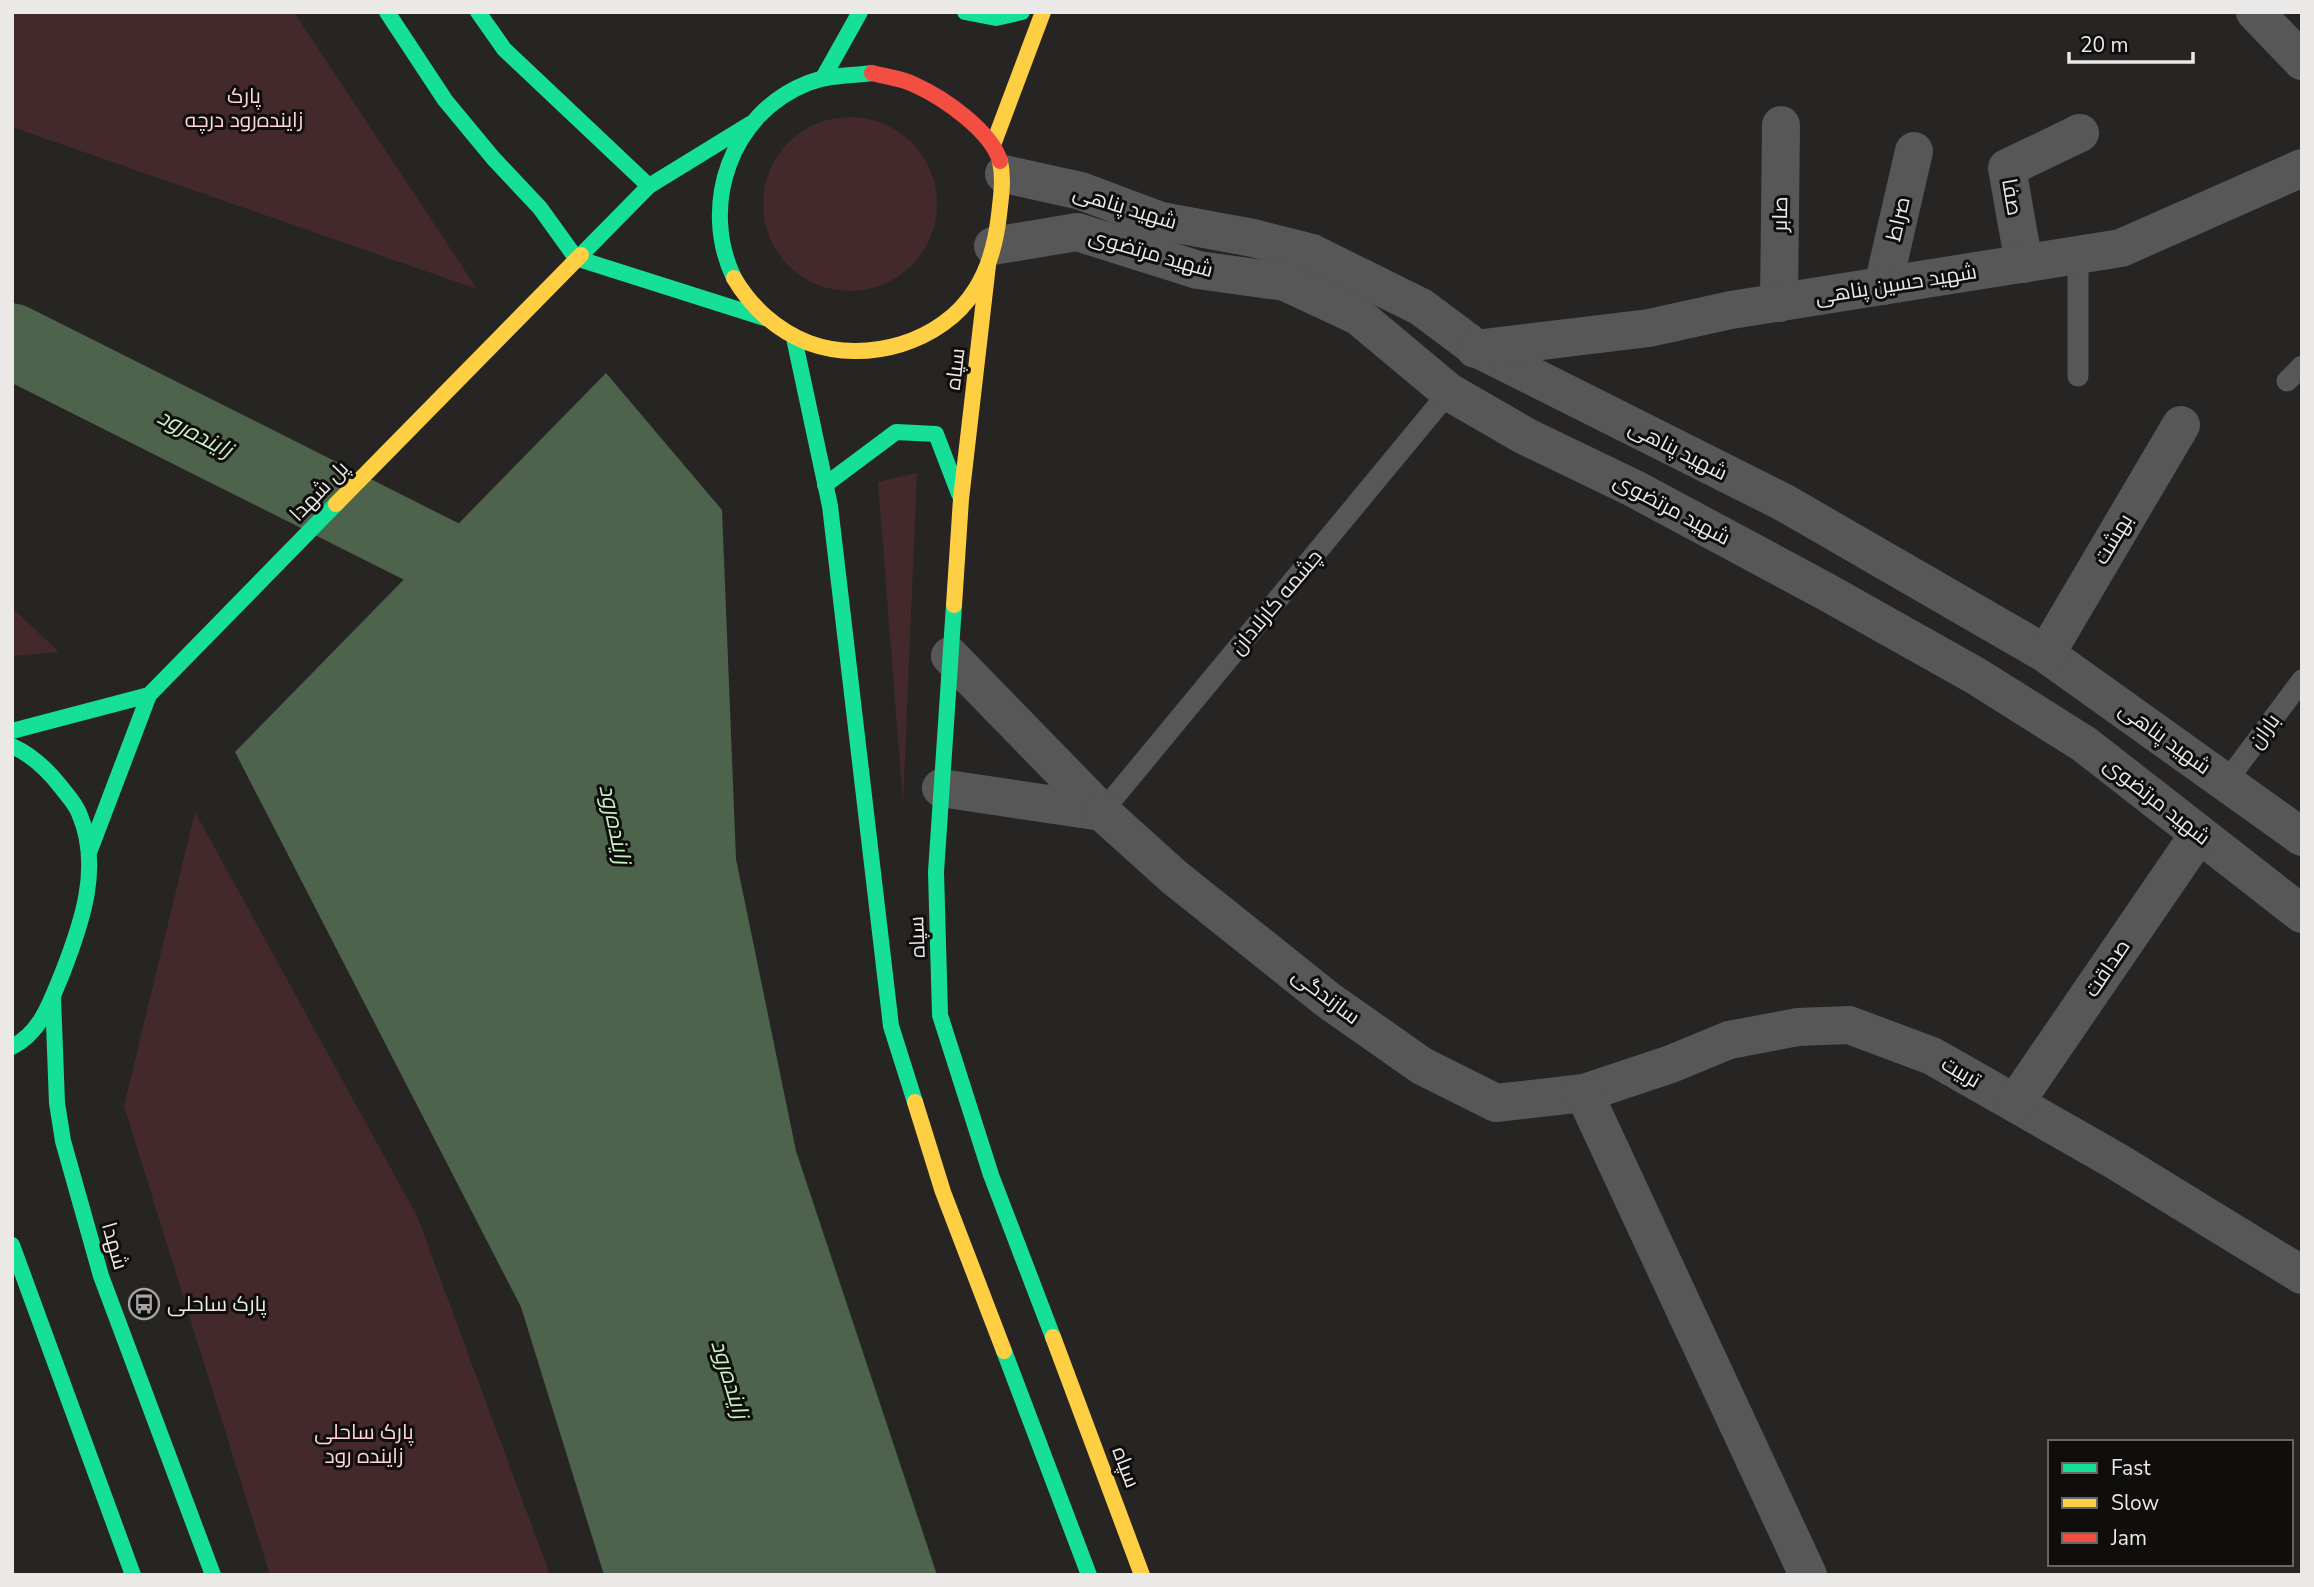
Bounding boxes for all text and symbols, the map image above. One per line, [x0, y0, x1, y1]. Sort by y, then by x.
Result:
scale bar [2069, 21, 2193, 65]
text: 20 m [2080, 31, 2129, 59]
park label: پارک زاینده‌رود درچه [185, 82, 303, 134]
street label: صفا [1995, 176, 2029, 218]
street label: شهید پناهی [1070, 178, 1180, 236]
street label: صراط [1879, 194, 1917, 244]
street label: صابر [1766, 196, 1794, 233]
street label: شهيد مرتضوی [1085, 222, 1217, 284]
street label: شهید حسین پناهی [1813, 257, 1979, 311]
street label: سپاه [939, 346, 971, 392]
water label: زاینده‌رود [152, 401, 241, 466]
street label: شهید پناهی [1624, 413, 1732, 487]
street label: پل شهدا [283, 454, 355, 527]
street label: شهيد مرتضوی [1609, 467, 1735, 551]
street label: بهشت [2087, 508, 2139, 570]
street label: چشمه کارلادان [1224, 543, 1328, 661]
street label: شهید پناهی [2113, 695, 2217, 781]
street label: باران [2242, 708, 2286, 754]
street label: شهيد مرتضوی [2098, 750, 2216, 852]
water label: زاینده‌رود [591, 781, 639, 870]
street label: سپاه [902, 916, 932, 958]
street label: صداقت [2077, 934, 2137, 1002]
street label: سازندگی [1286, 961, 1366, 1031]
street label: تربیت [1936, 1050, 1986, 1095]
street label: شهدا [95, 1219, 135, 1273]
bus stop icon: پارک ساحلی [127, 1287, 161, 1321]
place label: پارک ساحلی [167, 1290, 267, 1318]
water label: زاینده‌رود [703, 1336, 757, 1425]
park label: پارک ساحلی زاینده رود [314, 1418, 414, 1470]
legend [2048, 1440, 2293, 1566]
street label: سپاه [1105, 1442, 1147, 1492]
text: Fast [2111, 1454, 2151, 1482]
text: Slow [2111, 1489, 2160, 1517]
text: Jam [2110, 1524, 2147, 1552]

